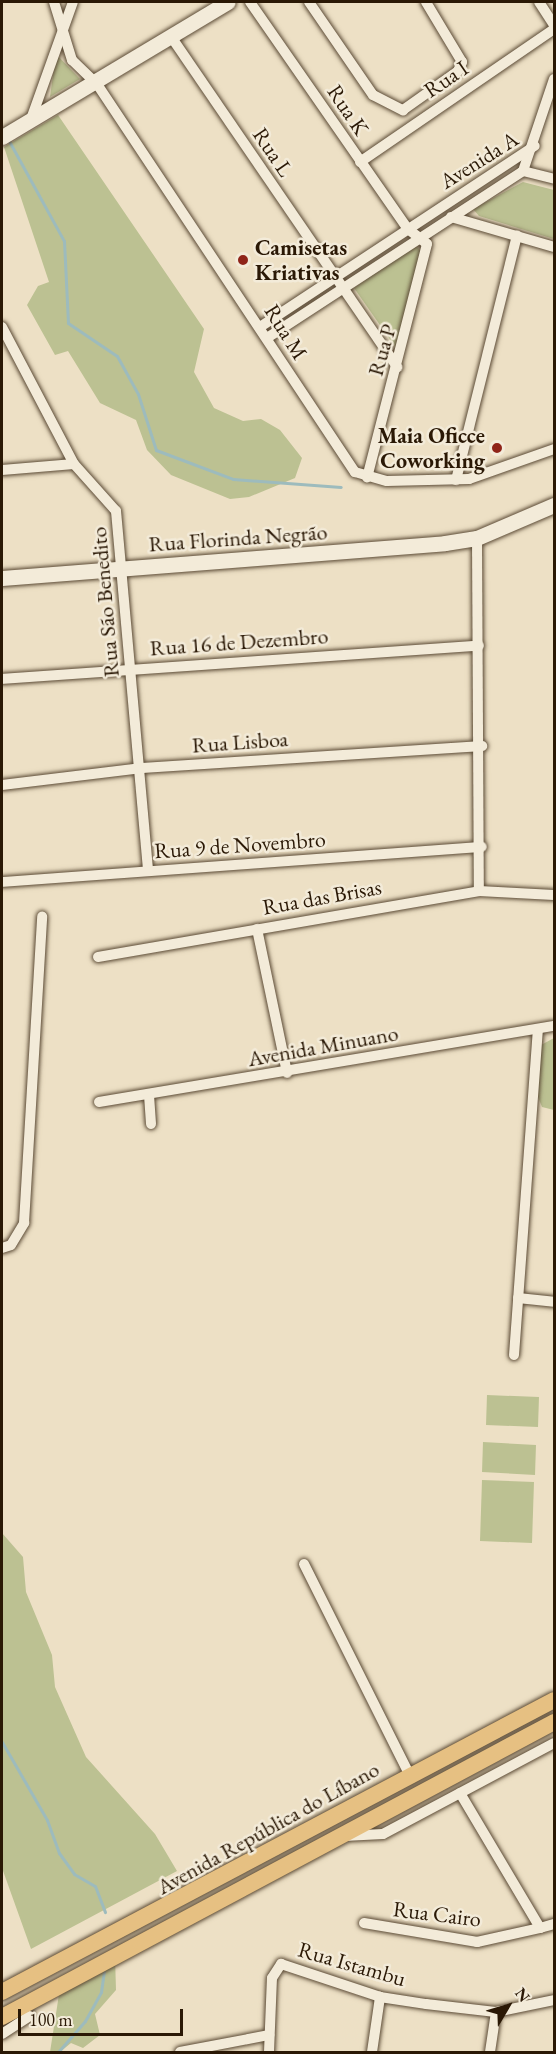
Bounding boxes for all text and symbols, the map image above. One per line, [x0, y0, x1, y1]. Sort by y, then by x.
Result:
street label: Rua I [419, 55, 473, 103]
street label: Rua K [322, 80, 374, 140]
street label: Rua L [247, 123, 299, 181]
street label: Avenida A [435, 126, 523, 194]
place label: Camisetas Kriativas [255, 234, 347, 286]
marker: Camisetas Kriativas [236, 253, 250, 267]
street label: Rua M [259, 299, 313, 365]
street label: Rua P [362, 321, 402, 379]
place label: Maia Oficce Coworking [377, 422, 485, 474]
marker: Maia Oficce Coworking [490, 441, 504, 455]
street label: Rua Florinda Negrão [148, 519, 328, 557]
street label: Rua São Benedito [85, 526, 125, 678]
street label: Rua 16 de Dezembro [149, 623, 329, 661]
street label: Rua Lisboa [191, 725, 289, 759]
street label: Rua 9 de Novembro [153, 826, 327, 864]
street label: Rua das Brisas [260, 874, 384, 920]
street label: Avenida Minuano [246, 1020, 400, 1072]
street label: Avenida República do Líbano [152, 1756, 384, 1900]
street label: Rua Cairo [391, 1896, 483, 1932]
street label: Rua Istambu [295, 1936, 409, 1992]
north arrow [478, 1976, 538, 2036]
text: N [510, 1983, 535, 2006]
scale bar [21, 1997, 186, 2035]
text: 100 m [29, 2008, 73, 2031]

